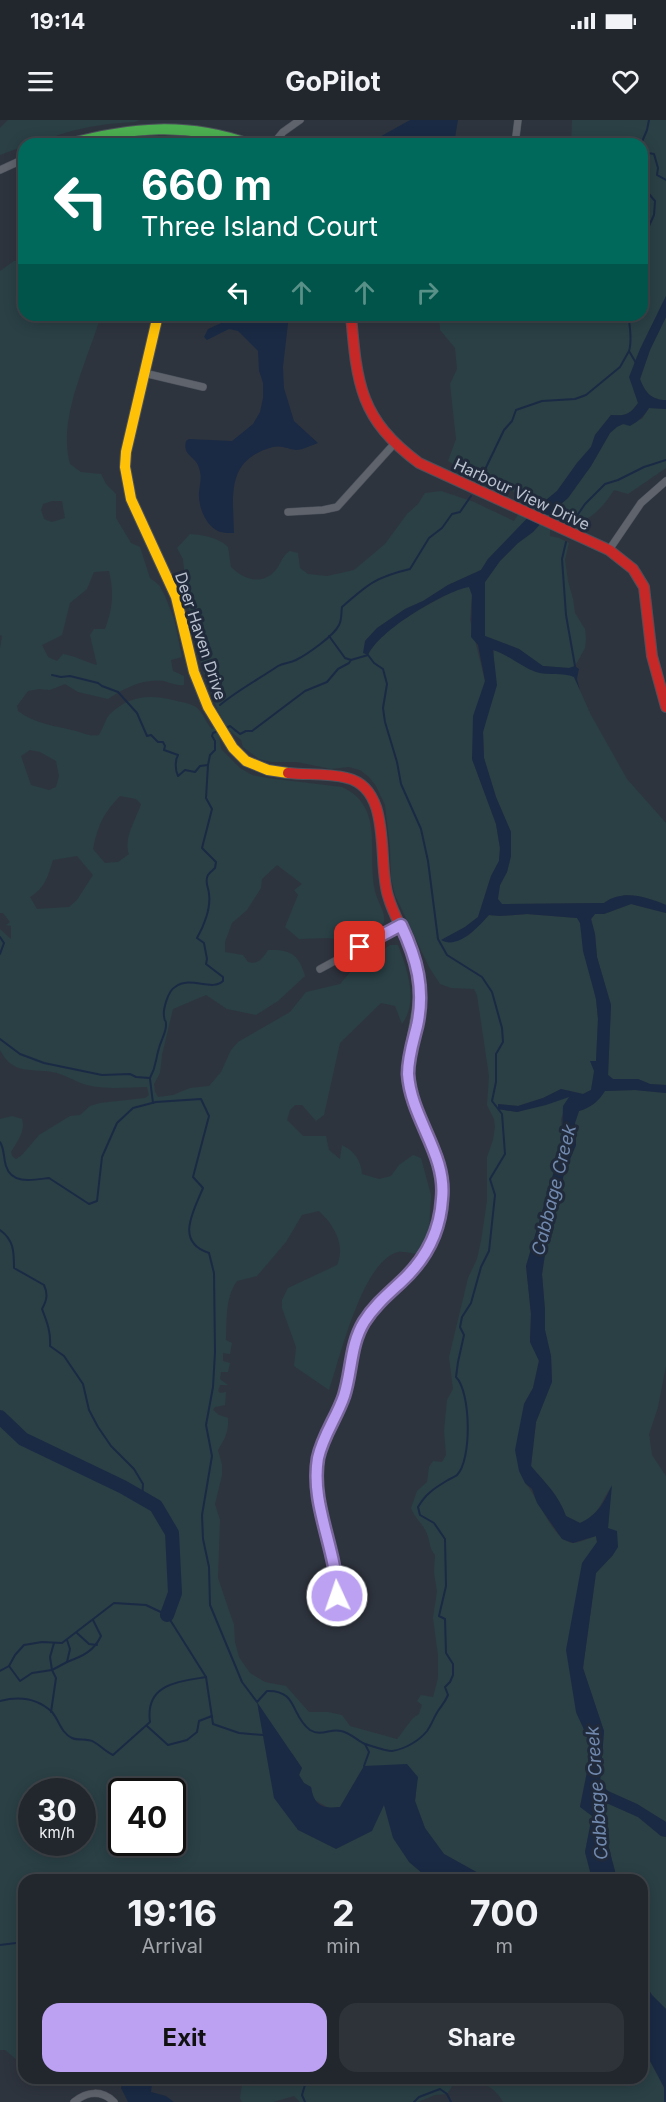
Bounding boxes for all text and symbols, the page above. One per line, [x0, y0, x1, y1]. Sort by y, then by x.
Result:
text: 19:14 [30, 8, 85, 34]
icon: menu [24, 65, 57, 98]
text: GoPilot [285, 65, 381, 98]
icon: heart [609, 65, 642, 98]
text: 660 m [141, 159, 272, 210]
icon: left [42, 162, 120, 240]
text: Three Island Court [141, 210, 378, 243]
icon: left [222, 276, 255, 309]
icon: ahead [285, 276, 318, 309]
icon: ahead [348, 276, 381, 309]
icon: right [411, 276, 444, 309]
street label: Harbour View Drive [451, 454, 593, 534]
street label: Deer Haven Drive [171, 570, 231, 702]
pin [334, 921, 385, 972]
icon: arrive [343, 930, 376, 963]
water label: Cabbage Creek [527, 1121, 580, 1257]
position arrow [305, 1564, 369, 1628]
water label: Cabbage Creek [581, 1724, 612, 1861]
speed limit sign: 40 [108, 1778, 186, 1856]
text: 30 [37, 1792, 77, 1828]
text: km/h [39, 1823, 75, 1842]
text: 19:16 [127, 1891, 217, 1935]
text: 2 [332, 1891, 355, 1935]
text: 700 [470, 1891, 539, 1935]
text: Arrival [141, 1934, 203, 1958]
text: min [326, 1934, 361, 1958]
text: m [495, 1934, 513, 1958]
button: Exit [42, 2003, 327, 2072]
button: Share [339, 2003, 624, 2072]

